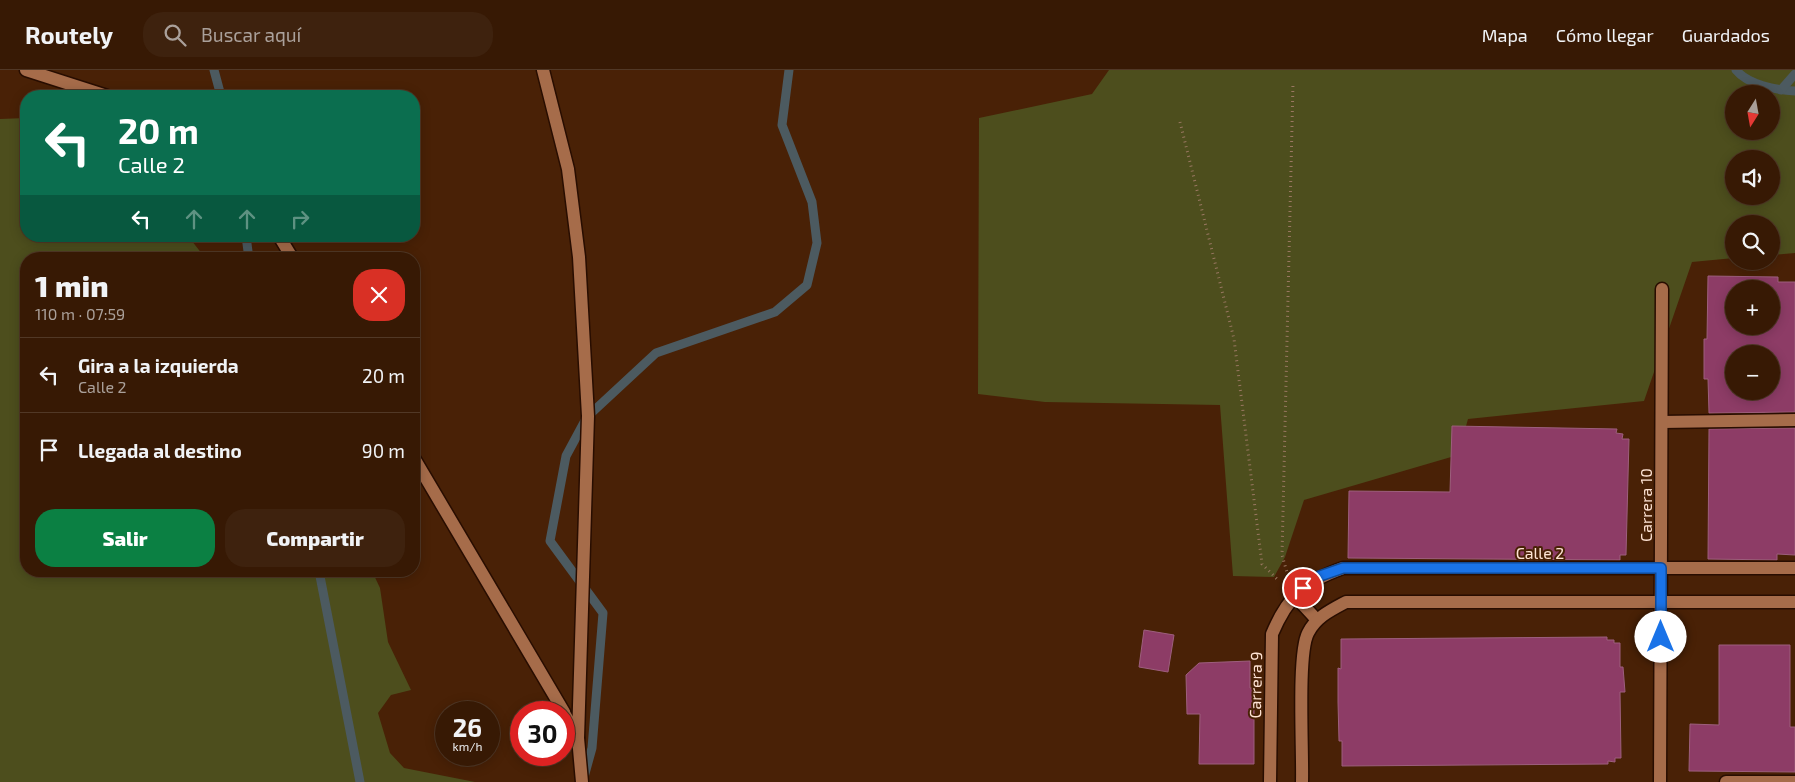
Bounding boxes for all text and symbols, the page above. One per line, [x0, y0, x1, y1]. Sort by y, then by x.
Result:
search box [143, 12, 493, 57]
text: Routely [25, 20, 113, 49]
icon: search [161, 21, 189, 49]
text: Buscar aquí [201, 23, 301, 46]
text: Mapa [1482, 24, 1528, 46]
text: Cómo llegar [1556, 24, 1654, 46]
text: Guardados [1682, 24, 1770, 46]
north arrow [1725, 85, 1780, 140]
map controls [1725, 85, 1780, 400]
text: 20 m [118, 109, 199, 151]
icon: left [35, 110, 100, 175]
button: sound [1725, 150, 1780, 205]
text: Calle 2 [118, 151, 185, 177]
icon: left [127, 205, 155, 233]
icon: ahead [180, 205, 208, 233]
icon: ahead [233, 205, 261, 233]
icon: right [286, 205, 314, 233]
button: search [1725, 215, 1780, 270]
text: 1 min [35, 267, 109, 303]
button: close [353, 269, 405, 321]
button: + [1725, 280, 1780, 335]
text: 110 m · 07:59 [35, 304, 125, 323]
button: − [1725, 345, 1780, 400]
text: Gira a la izquierda [78, 354, 239, 377]
icon: left [35, 361, 63, 389]
text: 20 m [362, 364, 405, 387]
text: Calle 2 [78, 377, 127, 396]
icon: arrive [35, 436, 63, 464]
text: Llegada al destino [78, 439, 242, 462]
text: 90 m [362, 439, 405, 462]
street label: Carrera 10 [1636, 468, 1655, 542]
button: Salir [35, 509, 215, 567]
button: Compartir [225, 509, 405, 567]
street label: Calle 2 [1516, 543, 1564, 562]
pin [1282, 567, 1324, 609]
icon: arrive [1289, 574, 1317, 602]
position arrow [1634, 610, 1686, 662]
street label: Carrera 9 [1245, 651, 1265, 719]
speed limit sign: 30 [510, 701, 575, 766]
text: 26 [453, 712, 482, 742]
text: km/h [453, 739, 482, 753]

